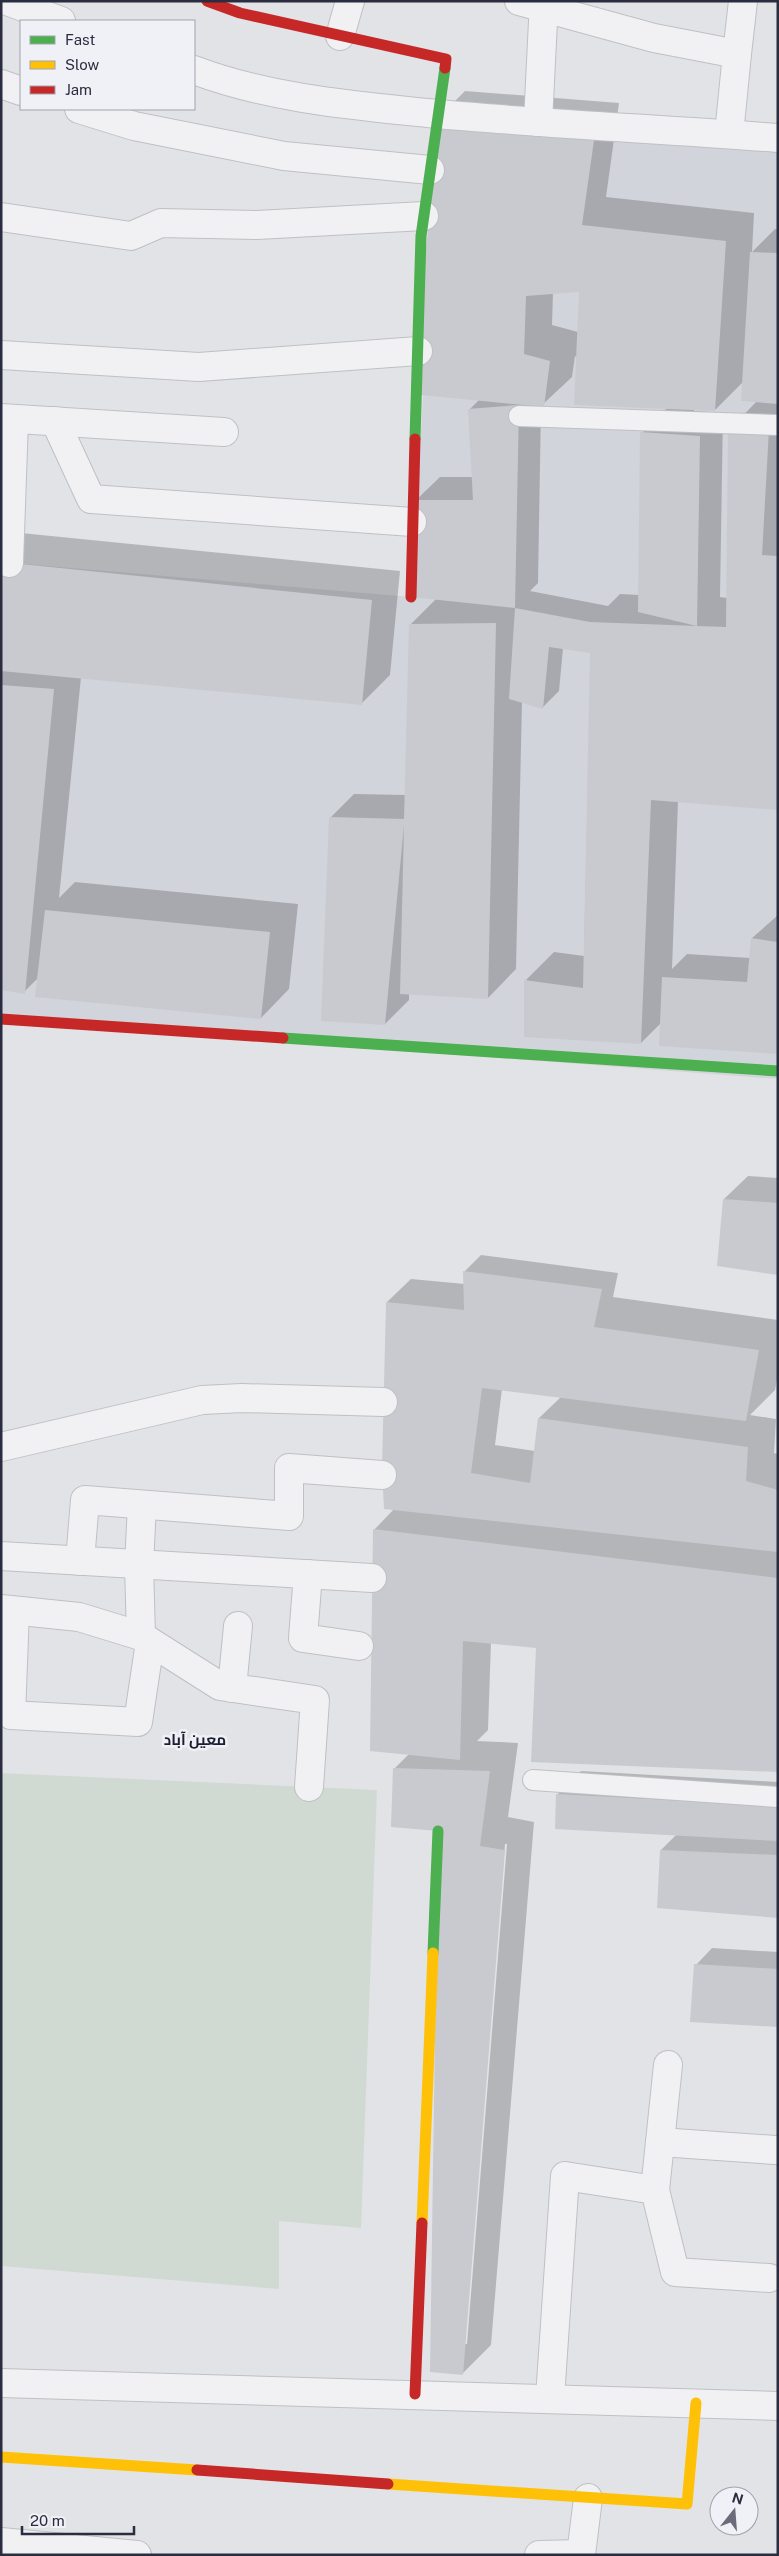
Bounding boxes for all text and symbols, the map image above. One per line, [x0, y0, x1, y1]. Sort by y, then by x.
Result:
legend [20, 20, 195, 110]
text: Fast [65, 31, 95, 48]
text: Slow [65, 56, 100, 73]
text: Jam [65, 81, 92, 98]
district label: معین آباد [164, 1731, 226, 1749]
north arrow [709, 2486, 759, 2536]
text: N [730, 2489, 745, 2508]
scale bar [22, 2504, 135, 2536]
text: 20 m [30, 2512, 65, 2529]

